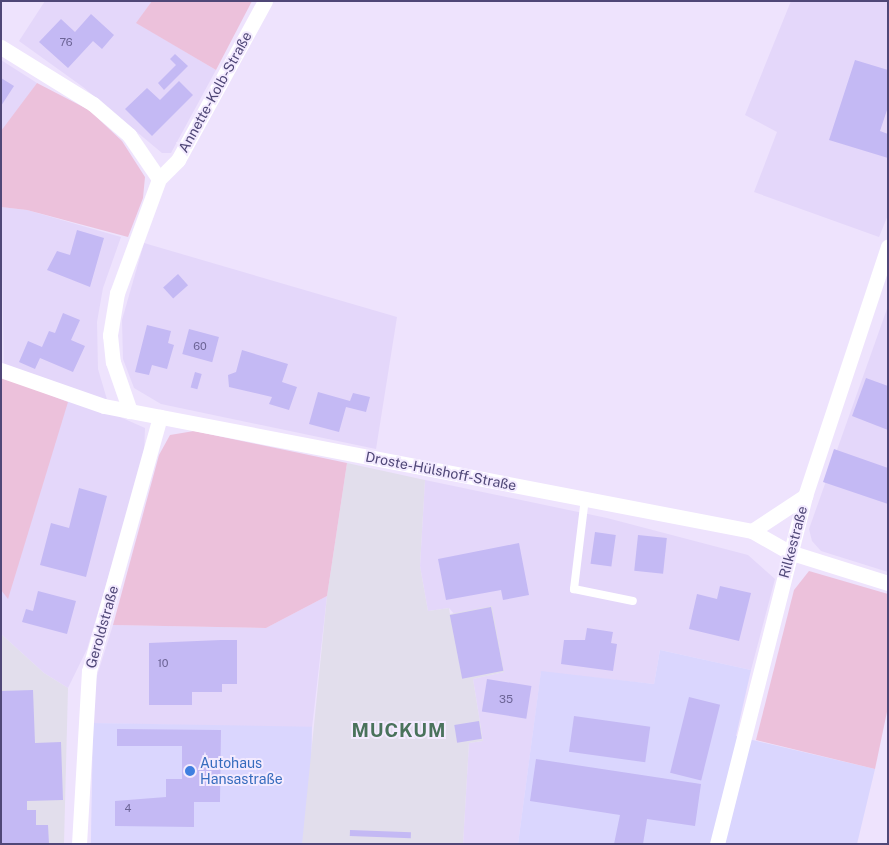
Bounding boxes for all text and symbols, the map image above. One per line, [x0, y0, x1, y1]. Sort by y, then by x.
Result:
street label: Annette-Kolb-Straße [175, 29, 255, 155]
house number: 76 [59, 35, 73, 49]
house number: 60 [193, 339, 207, 353]
street label: Droste-Hülshoff-Straße [364, 448, 518, 494]
street label: Rilkestraße [775, 504, 811, 580]
street label: Geroldstraße [82, 584, 122, 670]
house number: 10 [157, 656, 169, 670]
house number: 35 [499, 692, 513, 706]
district label: MUCKUM [351, 720, 447, 742]
place label: Autohaus Hansastraße [200, 755, 283, 788]
marker: Autohaus Hansastraße [184, 765, 196, 777]
house number: 4 [125, 801, 131, 815]

